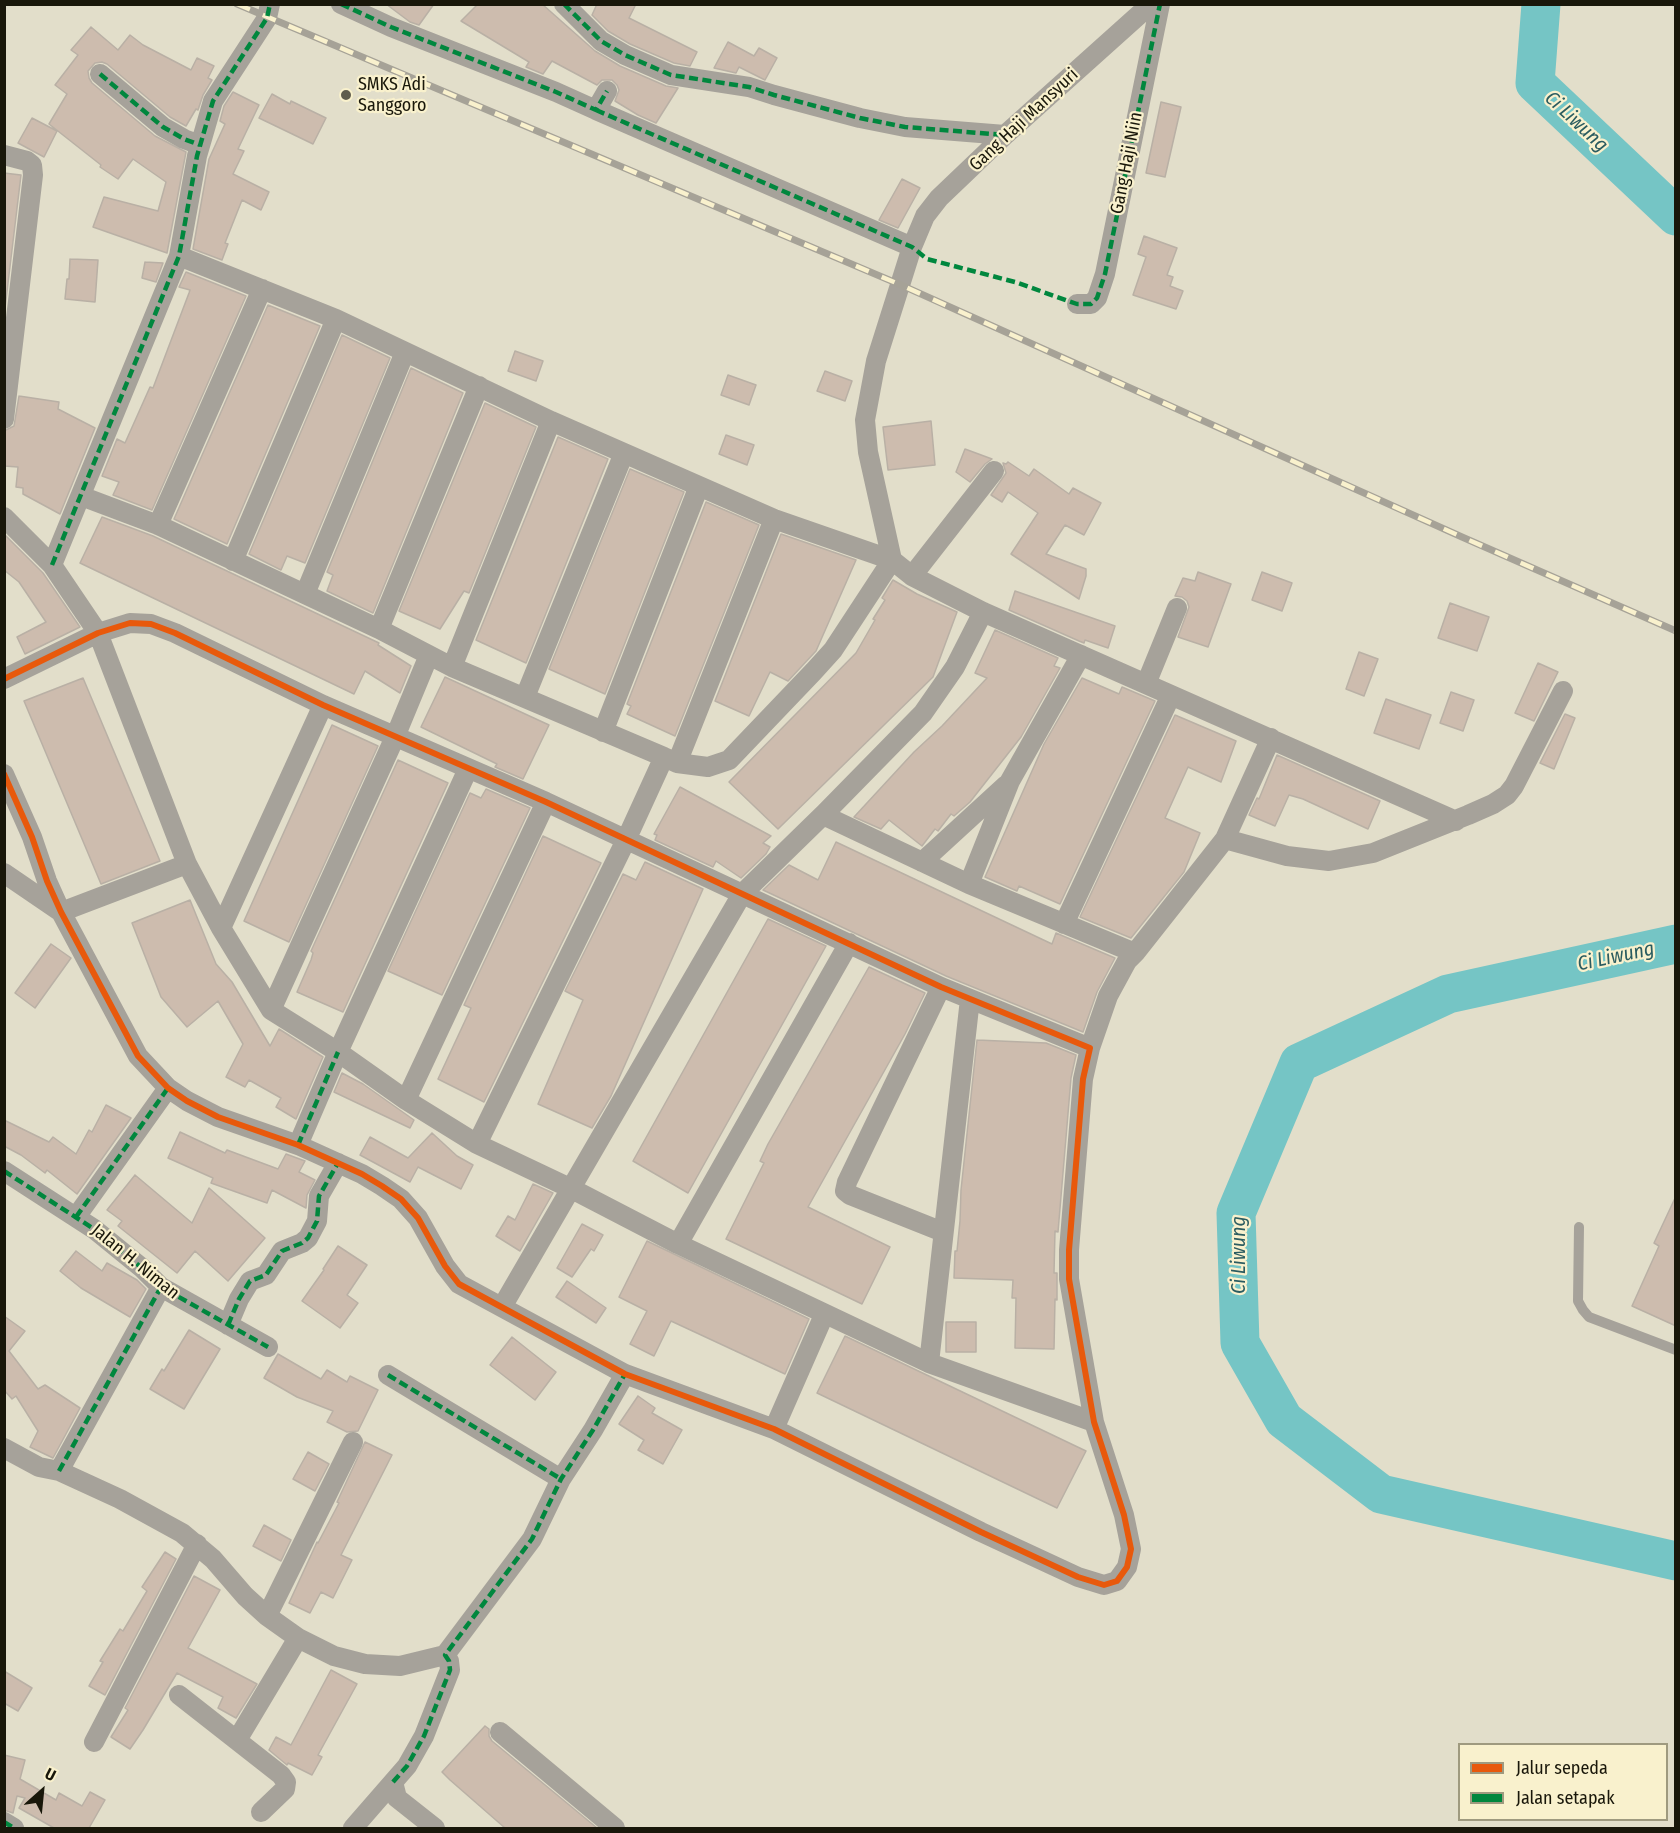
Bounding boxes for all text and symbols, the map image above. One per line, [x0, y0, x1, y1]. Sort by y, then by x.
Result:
street label: Gang Haji Mansyuri [965, 64, 1083, 176]
place label: SMKS Adi Sanggoro [358, 74, 427, 116]
water label: Ci Liwung [1539, 87, 1613, 157]
marker: SMKS Adi Sanggoro [339, 88, 353, 102]
street label: Gang Haji Niin [1107, 110, 1147, 216]
water label: Ci Liwung [1575, 937, 1657, 977]
water label: Ci Liwung [1227, 1216, 1251, 1294]
street label: Jalan H. Niman [87, 1220, 183, 1304]
legend [1458, 1743, 1668, 1821]
text: Jalur sepeda [1516, 1757, 1608, 1779]
north arrow [12, 1761, 72, 1821]
text: U [42, 1764, 59, 1785]
text: Jalan setapak [1516, 1787, 1615, 1809]

